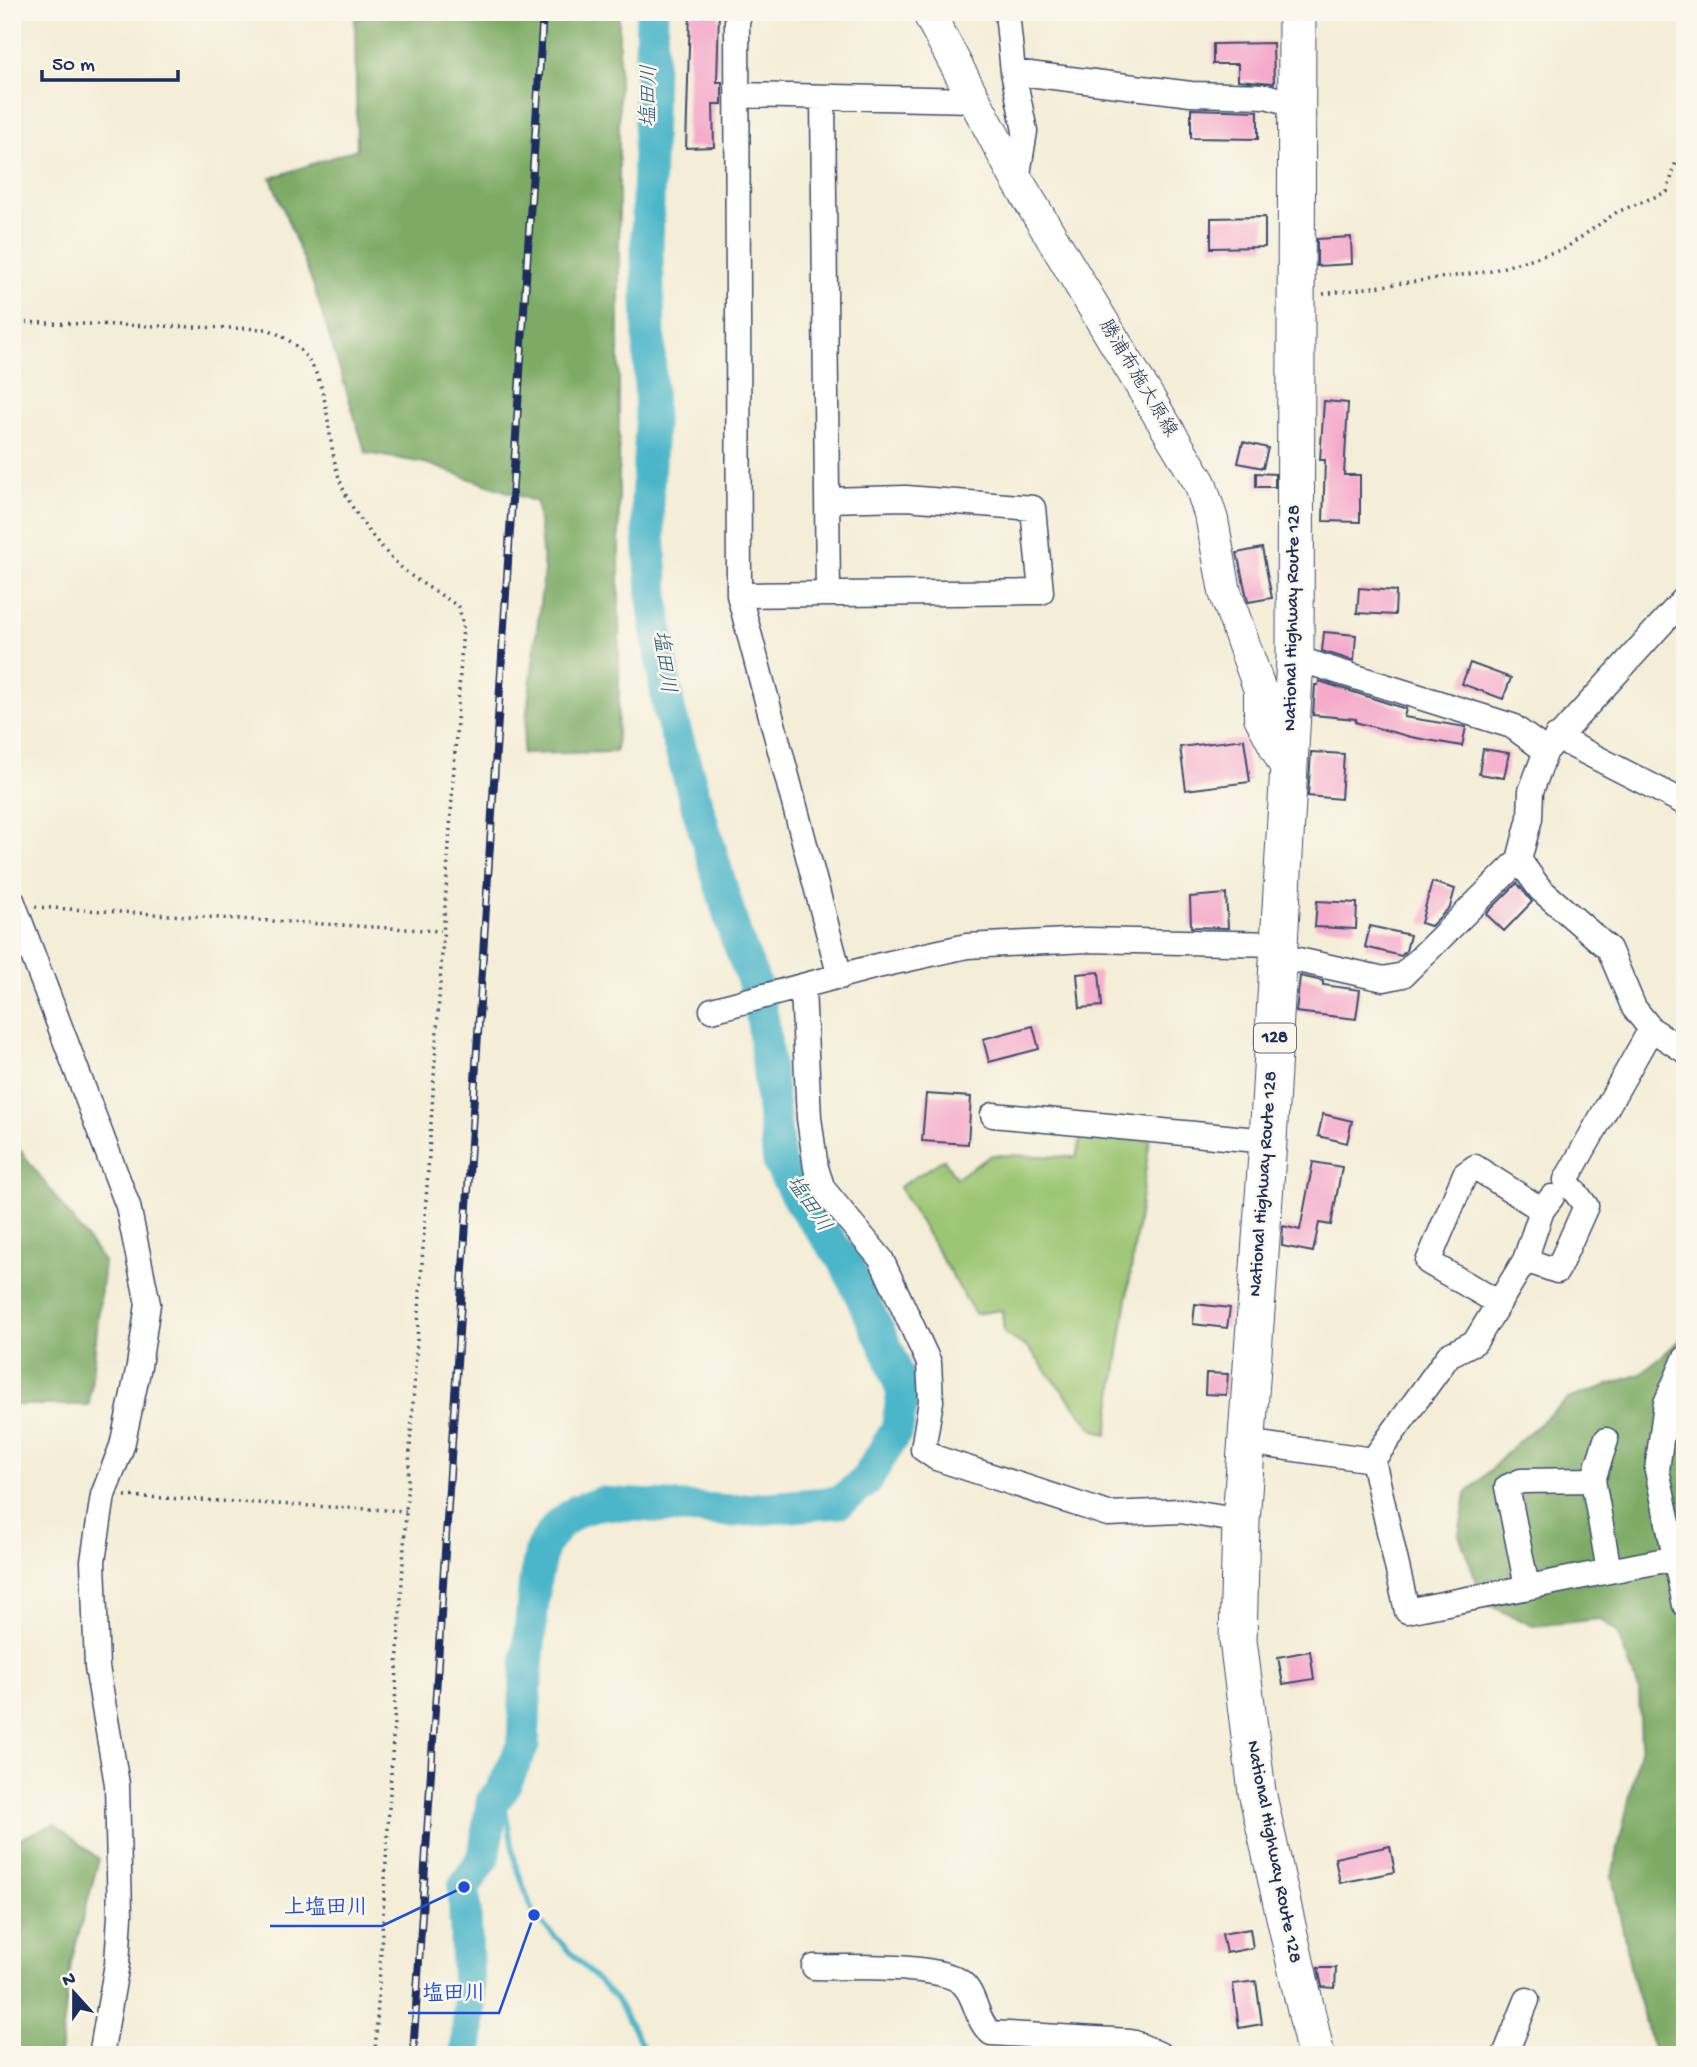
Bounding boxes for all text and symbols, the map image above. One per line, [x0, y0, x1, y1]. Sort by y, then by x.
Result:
scale bar [42, 38, 178, 82]
text: 50 m [52, 54, 95, 79]
water label: 塩田川 [636, 64, 664, 128]
street label: 勝浦布施大原線 [1093, 316, 1182, 442]
street label: National Highway Route 128 [1280, 505, 1306, 731]
water label: 塩田川 [645, 629, 681, 695]
road number: 128 [1254, 1023, 1296, 1052]
street label: National Highway Route 128 [1245, 1070, 1283, 1298]
water label: 塩田川 [779, 1171, 837, 1238]
street label: National Highway Route 128 [1240, 1739, 1306, 1965]
callout: 上塩田川 [270, 1884, 382, 1926]
text: 上塩田川 [284, 1895, 368, 1922]
north arrow [38, 1958, 108, 2028]
text: N [59, 1967, 79, 1993]
callout: 塩田川 [408, 1971, 499, 2013]
text: 塩田川 [423, 1981, 486, 2008]

